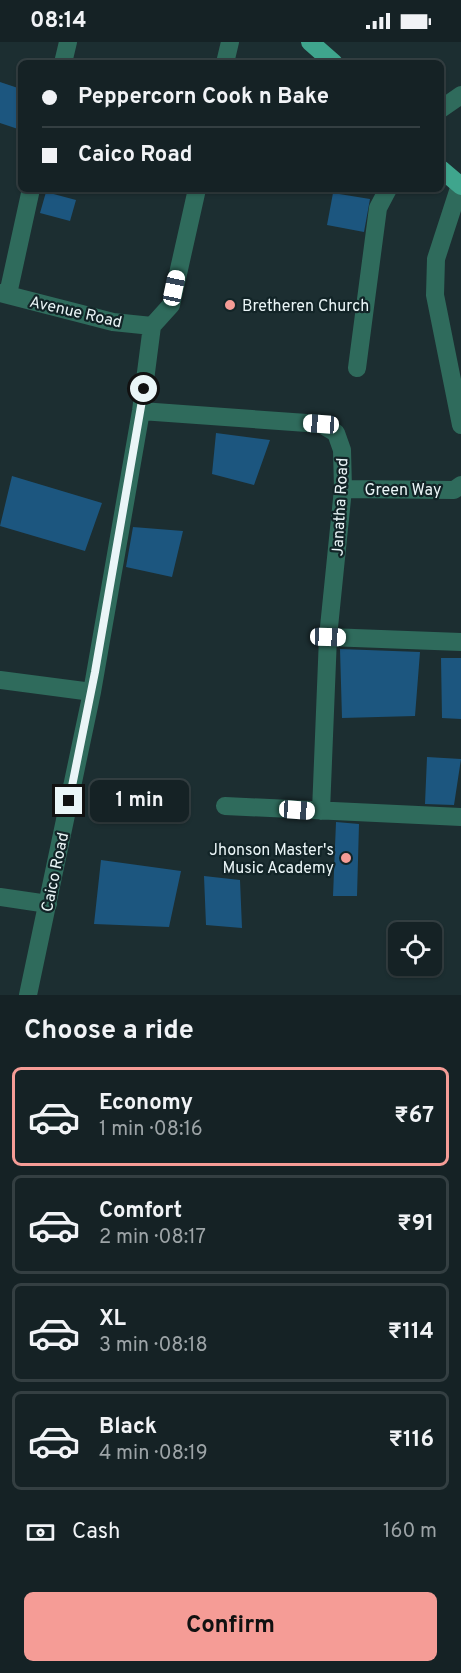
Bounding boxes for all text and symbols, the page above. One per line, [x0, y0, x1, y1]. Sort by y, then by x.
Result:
text: 08:14 [30, 8, 87, 35]
text: Peppercorn Cook n Bake [78, 84, 329, 111]
text: Caico Road [78, 142, 192, 169]
car [161, 269, 187, 307]
street label: Avenue Road [27, 293, 124, 333]
place label: Bretheren Church [242, 297, 369, 317]
marker: Bretheren Church [223, 298, 237, 312]
route start [130, 375, 157, 402]
car [302, 414, 340, 434]
street label: Janatha Road [328, 457, 354, 557]
street label: Green Way [365, 481, 441, 501]
car [310, 627, 346, 647]
callout: 1 min [90, 780, 189, 822]
route end [55, 787, 82, 814]
text: 1 min [115, 788, 164, 814]
car [278, 800, 316, 820]
street label: Caico Road [38, 831, 74, 914]
place label: Jhonson Master's Music Academy [209, 841, 334, 879]
marker: Jhonson Master's Music Academy [339, 851, 353, 865]
map controls [388, 922, 442, 976]
button: locate [388, 922, 442, 976]
text: Choose a ride [24, 1014, 194, 1048]
icon: car [27, 1090, 81, 1144]
text: Economy [99, 1090, 193, 1117]
text: ₹67 [394, 1103, 434, 1130]
text: 1 min · 08:16 [99, 1117, 203, 1143]
icon: car [27, 1198, 81, 1252]
text: Comfort [99, 1198, 182, 1225]
text: ₹91 [397, 1211, 434, 1238]
text: 2 min · 08:17 [99, 1225, 206, 1251]
icon: car [27, 1306, 81, 1360]
text: XL [99, 1306, 126, 1333]
text: ₹114 [388, 1319, 434, 1346]
text: 3 min · 08:18 [99, 1333, 208, 1359]
icon: car [27, 1414, 81, 1468]
text: Black [99, 1414, 157, 1441]
text: ₹116 [388, 1427, 434, 1454]
text: 4 min · 08:19 [99, 1441, 208, 1467]
icon: cash [24, 1516, 57, 1549]
text: Cash [72, 1519, 121, 1546]
text: 160 m [383, 1519, 437, 1545]
button: Confirm [24, 1592, 437, 1661]

